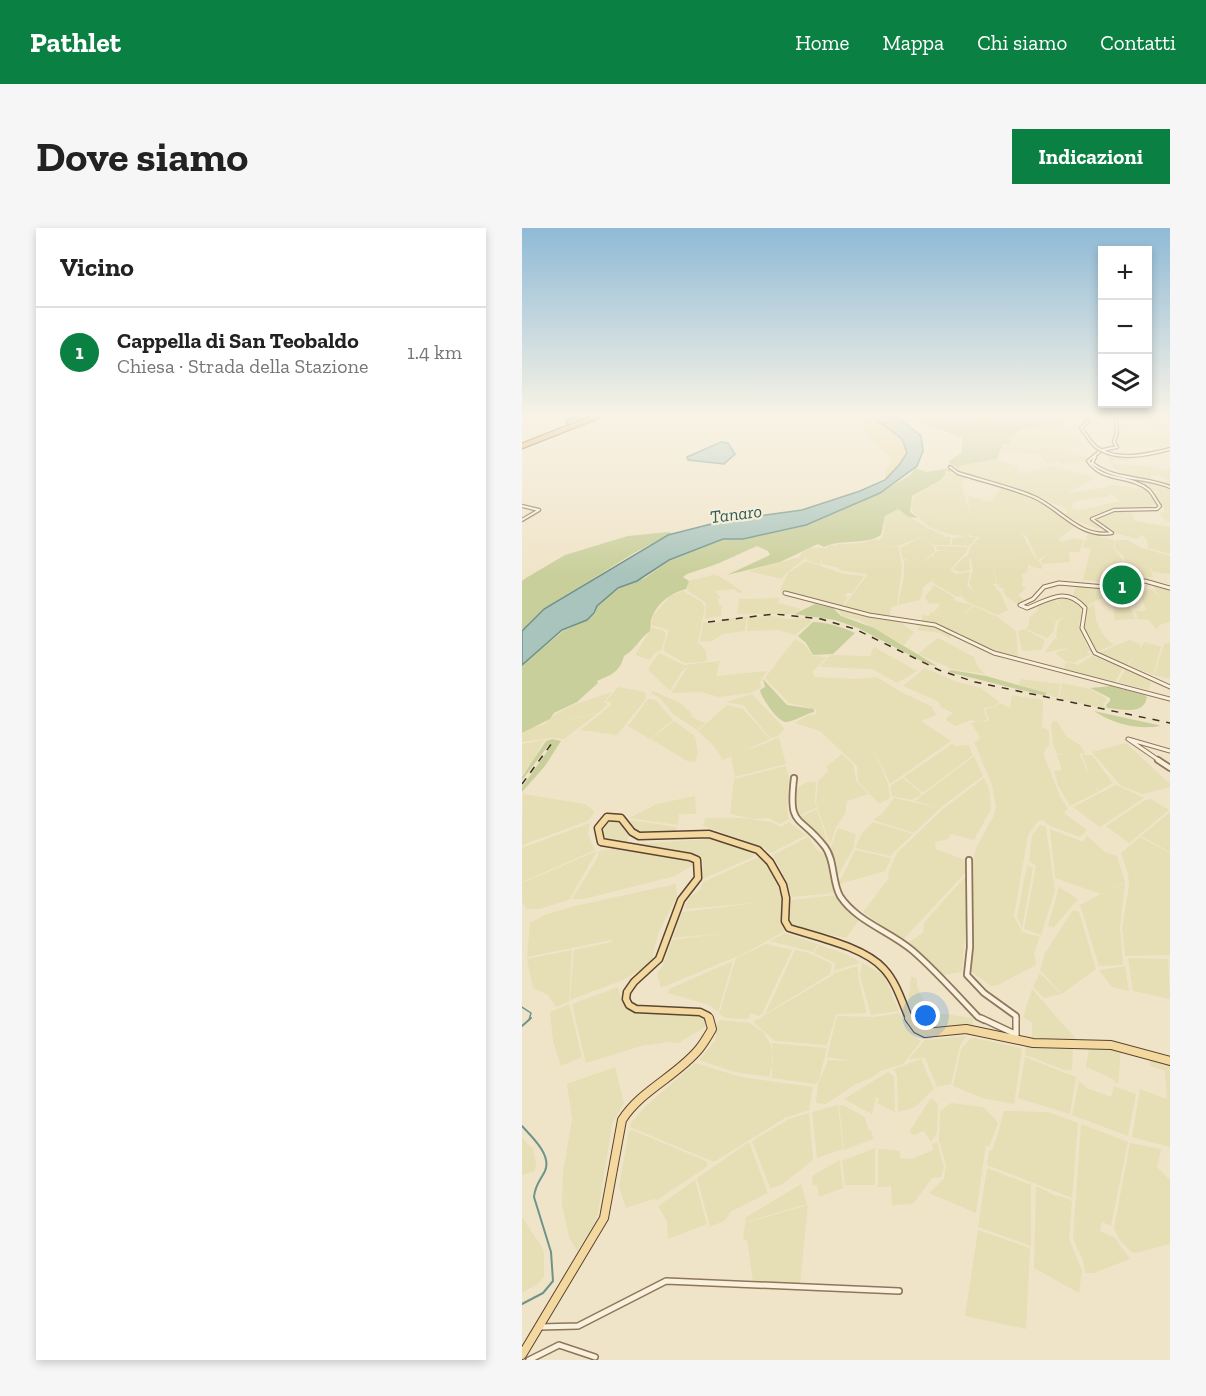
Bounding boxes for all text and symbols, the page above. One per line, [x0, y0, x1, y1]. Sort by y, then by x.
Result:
text: Pathlet [30, 26, 121, 59]
text: Home [795, 30, 849, 55]
text: Mappa [882, 30, 944, 55]
text: Chi siamo [977, 30, 1067, 55]
text: Contatti [1100, 30, 1176, 55]
button: Indicazioni [1012, 129, 1170, 184]
text: Dove siamo [36, 131, 248, 182]
map controls [1098, 246, 1152, 408]
button: + [1098, 246, 1152, 300]
text: Vicino [60, 251, 134, 283]
button: − [1098, 300, 1152, 354]
text: Cappella di San Teobaldo [117, 327, 359, 354]
text: 1 [75, 340, 84, 364]
text: 1.4 km [407, 340, 462, 364]
text: Chiesa · Strada della Stazione [117, 354, 368, 378]
button: layers [1098, 354, 1152, 408]
water label: Tanaro [709, 500, 763, 528]
pin: 1 [1102, 562, 1142, 608]
your location [911, 1001, 940, 1030]

